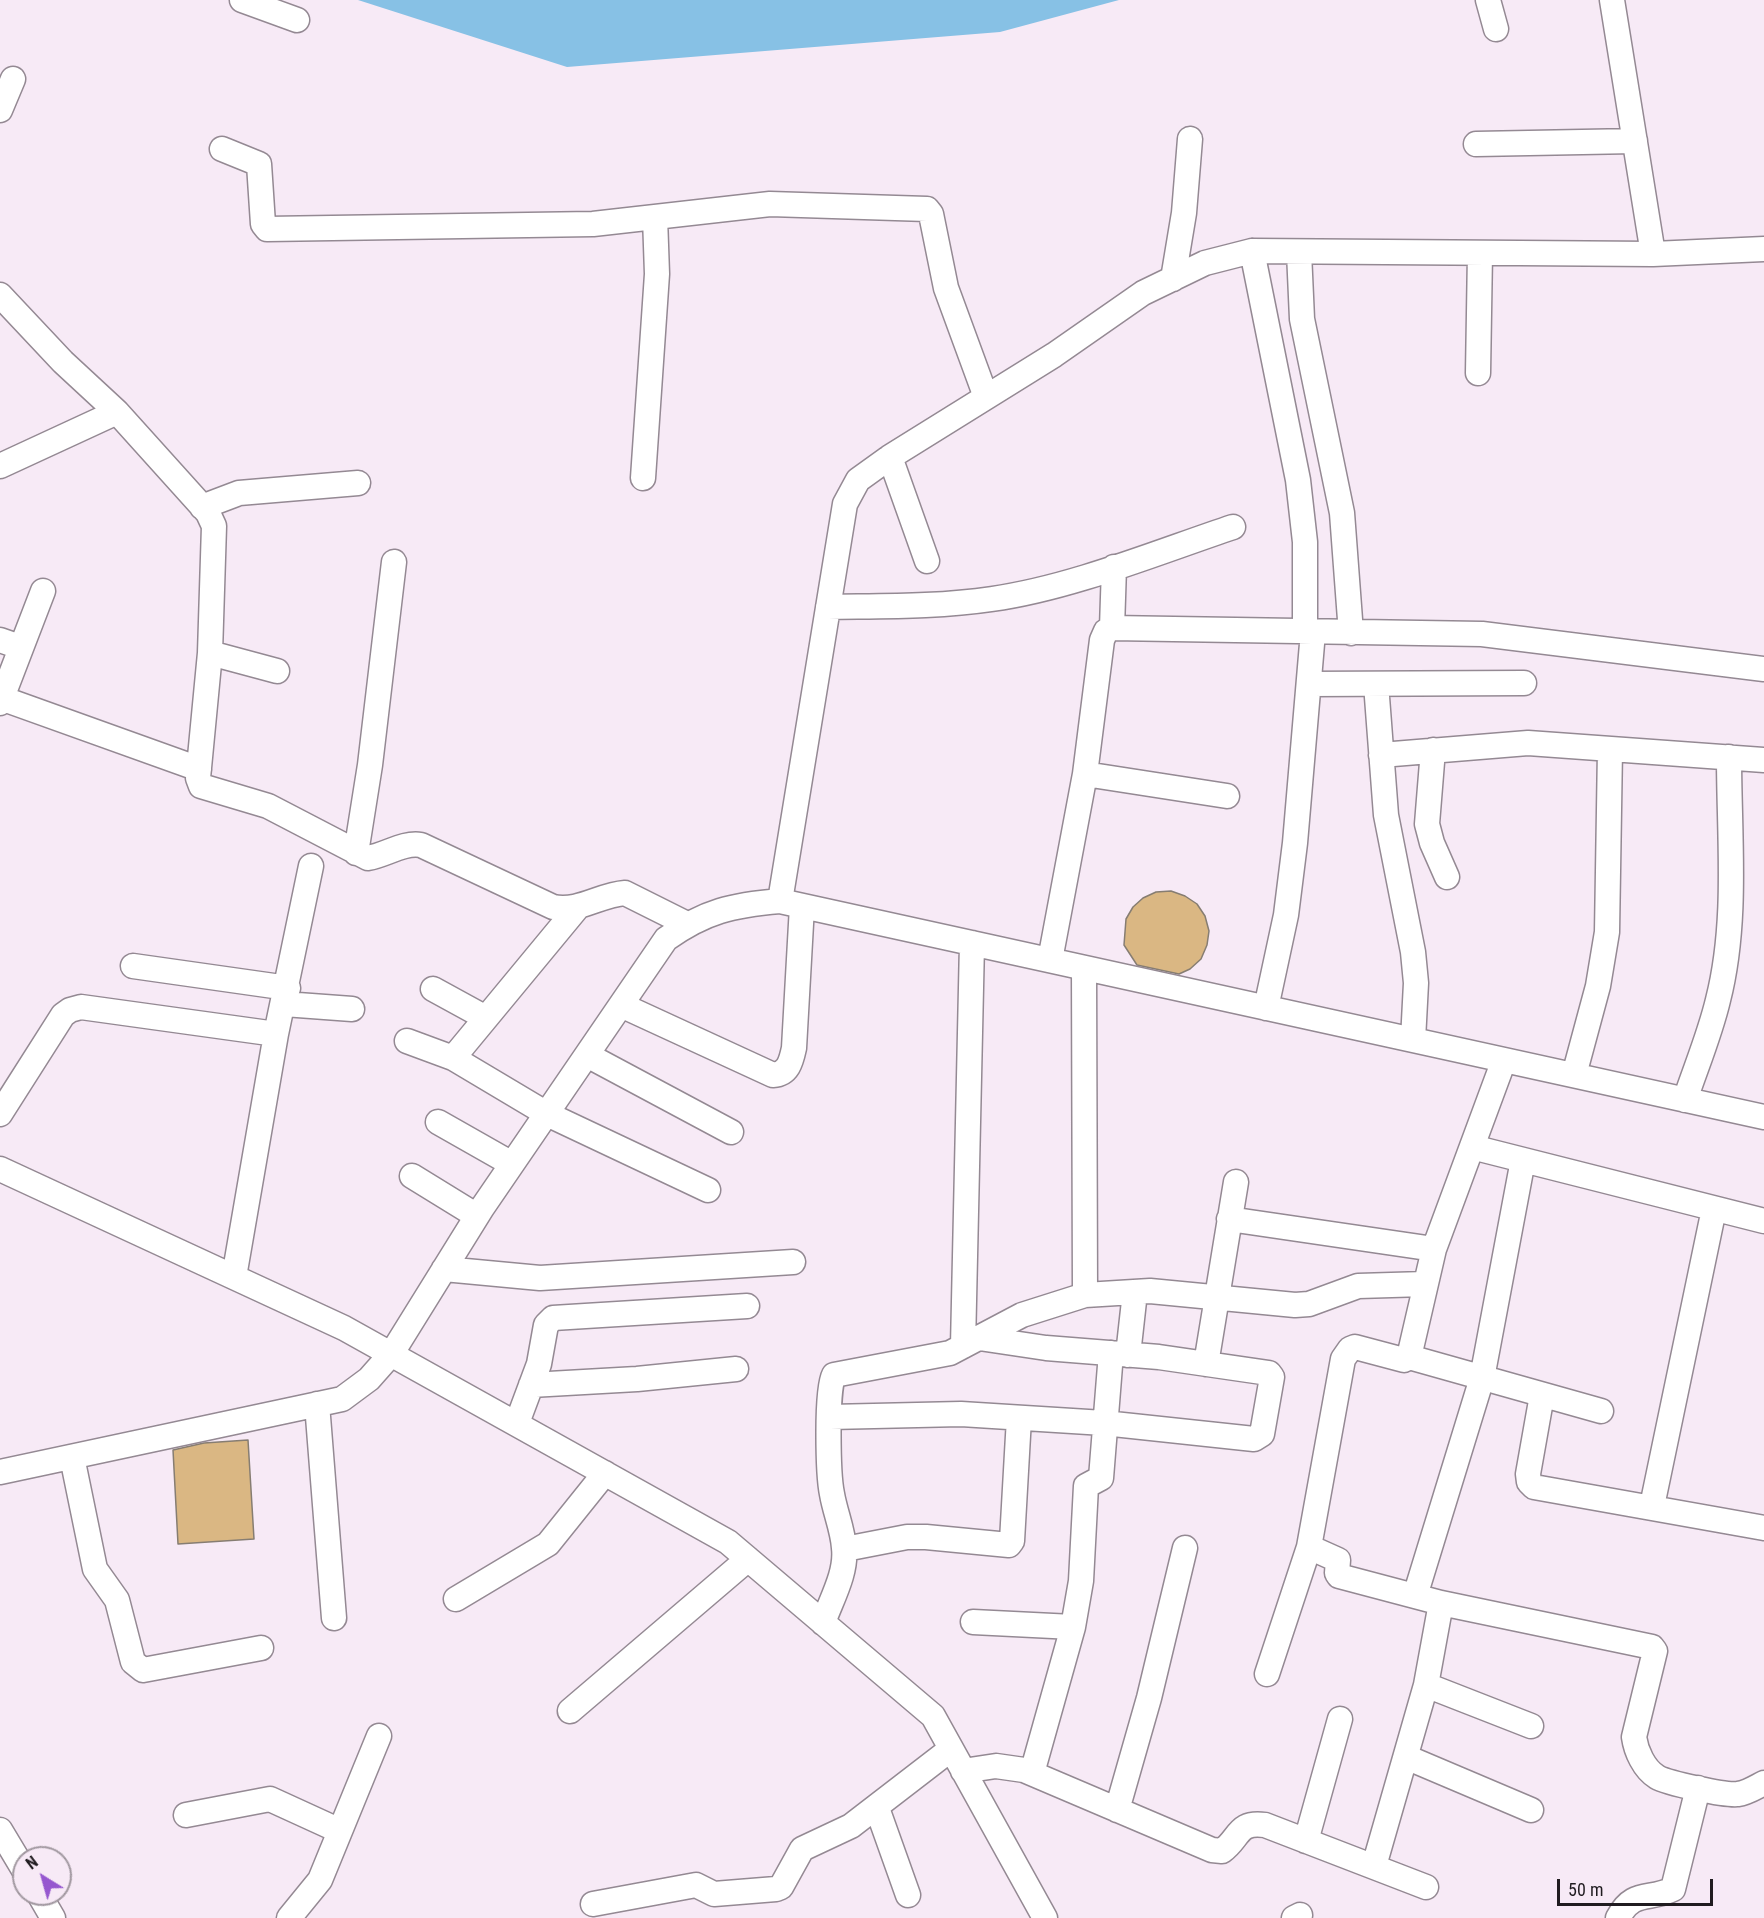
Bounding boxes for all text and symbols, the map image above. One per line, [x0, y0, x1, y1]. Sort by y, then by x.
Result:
north arrow [12, 1846, 72, 1906]
text: N [22, 1852, 42, 1873]
scale bar [1560, 1867, 1716, 1905]
text: 50 m [1568, 1879, 1603, 1900]

